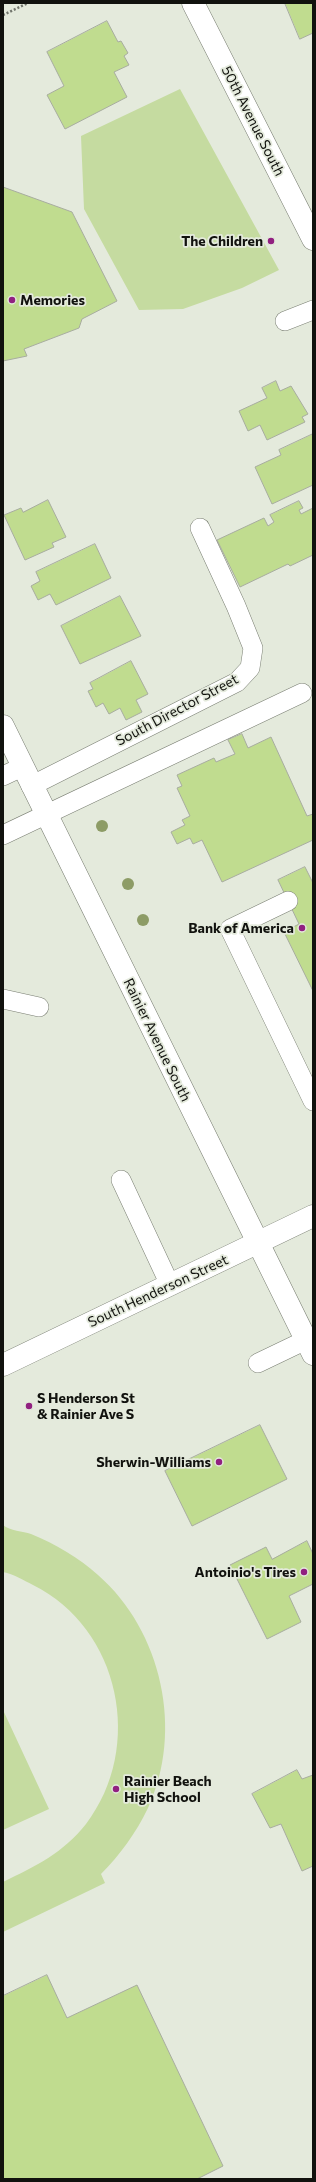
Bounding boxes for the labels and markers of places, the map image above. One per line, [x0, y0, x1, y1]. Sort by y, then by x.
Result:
place label: The Children [181, 233, 263, 249]
marker: The Children [266, 236, 276, 246]
place label: Memories [20, 292, 85, 308]
marker: Memories [7, 295, 17, 305]
place label: Bank of America [188, 920, 294, 936]
marker: Bank of America [297, 923, 307, 933]
place label: S Henderson St & Rainier Ave S [37, 1390, 135, 1422]
marker: S Henderson St & Rainier Ave S [24, 1401, 34, 1411]
place label: Sherwin-Williams [96, 1454, 211, 1470]
marker: Sherwin-Williams [214, 1457, 224, 1467]
place label: Antoinio's Tires [195, 1564, 296, 1580]
marker: Antoinio's Tires [299, 1567, 309, 1577]
place label: Rainier Beach High School [124, 1773, 212, 1806]
marker: Rainier Beach High School [111, 1784, 121, 1794]

